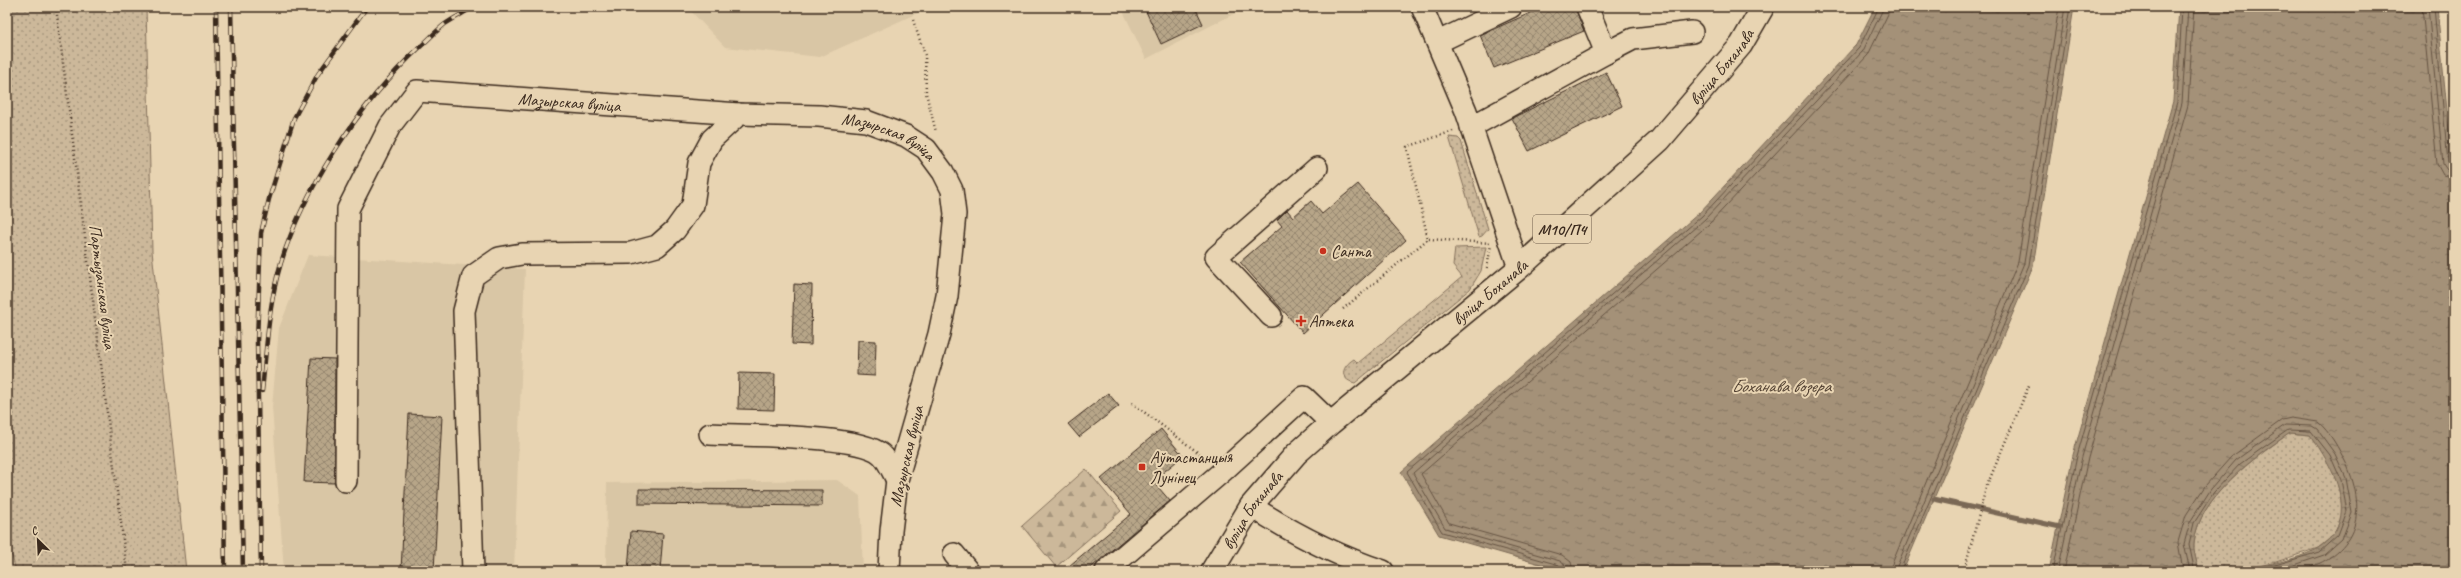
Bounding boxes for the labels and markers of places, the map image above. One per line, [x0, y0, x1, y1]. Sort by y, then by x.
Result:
place label: Санта [1331, 241, 1372, 262]
marker: Санта [1318, 246, 1328, 256]
place label: Аптека [1309, 311, 1354, 332]
marker: Аптека [1296, 316, 1306, 326]
place label: Аўтастанцыя Лунінец [1150, 447, 1233, 488]
marker: Аўтастанцыя Лунінец [1137, 462, 1147, 472]

